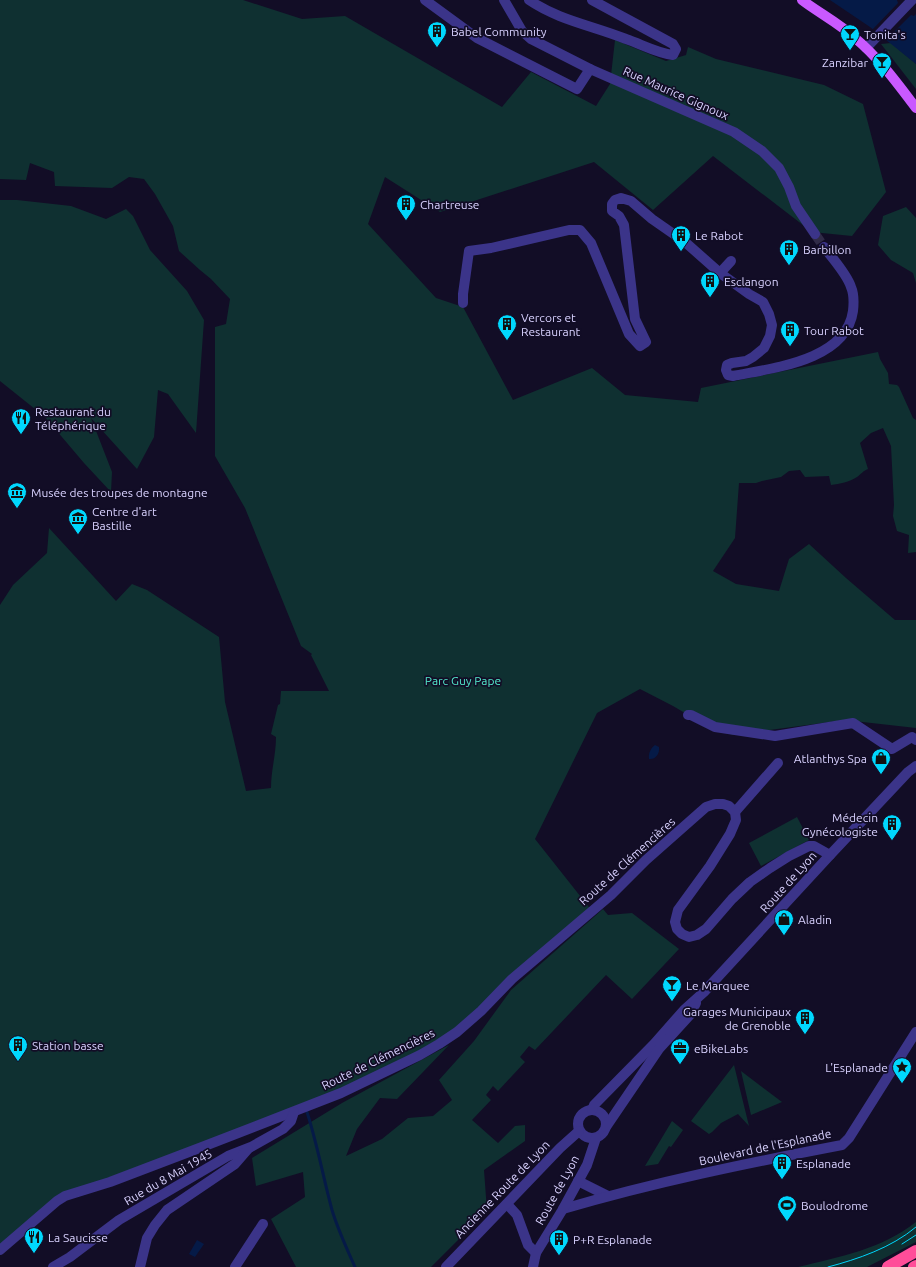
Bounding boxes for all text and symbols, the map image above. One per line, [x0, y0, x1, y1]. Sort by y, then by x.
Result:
building icon: Babel Community [426, 20, 448, 48]
bar icon: Tonita's [839, 23, 861, 51]
place label: Babel Community [451, 25, 547, 38]
place label: Tonita's [864, 28, 906, 41]
bar icon: Zanzibar [871, 51, 893, 79]
place label: Zanzibar [822, 56, 868, 69]
street label: Rue Maurice Gignoux [621, 64, 731, 122]
building icon: Chartreuse [395, 193, 417, 221]
place label: Chartreuse [420, 198, 480, 211]
building icon: Le Rabot [670, 224, 692, 252]
place label: Le Rabot [695, 229, 743, 242]
building icon: Barbillon [778, 238, 800, 266]
place label: Barbillon [803, 243, 851, 256]
building icon: Esclangon [699, 270, 721, 298]
place label: Esclangon [724, 275, 778, 288]
place label: Vercors et Restaurant [521, 311, 581, 338]
building icon: Vercors et Restaurant [496, 313, 518, 341]
building icon: Tour Rabot [779, 319, 801, 347]
place label: Tour Rabot [804, 324, 864, 337]
place label: Restaurant du Téléphérique [35, 405, 111, 432]
restaurant icon: Restaurant du Téléphérique [10, 407, 32, 435]
museum icon: Musée des troupes de montagne [6, 481, 28, 509]
place label: Musée des troupes de montagne [31, 486, 208, 499]
place label: Centre d'art Bastille [92, 505, 157, 532]
museum icon: Centre d'art Bastille [67, 507, 89, 535]
park label: Parc Guy Pape [425, 674, 501, 687]
shop icon: Atlanthys Spa [870, 747, 892, 775]
place label: Atlanthys Spa [794, 752, 867, 765]
place label: Médecin Gynécologiste [802, 811, 878, 838]
building icon: Médecin Gynécologiste [881, 813, 903, 841]
street label: Route de Clémencières [576, 815, 678, 907]
street label: Route de Lyon [757, 849, 819, 915]
shop icon: Aladin [773, 908, 795, 936]
place label: Aladin [798, 913, 832, 926]
bar icon: Le Marquee [661, 974, 683, 1002]
place label: Le Marquee [686, 979, 750, 992]
place label: Garages Municipaux de Grenoble [683, 1005, 791, 1032]
building icon: Garages Municipaux de Grenoble [794, 1007, 816, 1035]
street label: Route de Clémencières [319, 1026, 437, 1092]
building icon: Station basse [7, 1034, 29, 1062]
office icon: eBikeLabs [669, 1037, 691, 1065]
place label: Station basse [32, 1039, 104, 1052]
place label: eBikeLabs [694, 1042, 748, 1055]
place icon: L'Esplanade [891, 1056, 913, 1084]
place label: L'Esplanade [825, 1061, 888, 1074]
street label: Boulevard de l'Esplanade [697, 1126, 833, 1168]
street label: Ancienne Route de Lyon [452, 1138, 552, 1240]
street label: Rue du 8 Mai 1945 [122, 1147, 214, 1207]
building icon: Esplanade [771, 1152, 793, 1180]
street label: Route de Lyon [533, 1153, 581, 1227]
place label: Esplanade [796, 1156, 851, 1170]
sports icon: Boulodrome [776, 1194, 798, 1222]
place label: Boulodrome [801, 1199, 868, 1212]
restaurant icon: La Saucisse [23, 1226, 45, 1254]
building icon: P+R Esplanade [548, 1228, 570, 1256]
place label: La Saucisse [48, 1231, 108, 1244]
place label: P+R Esplanade [573, 1233, 652, 1246]

